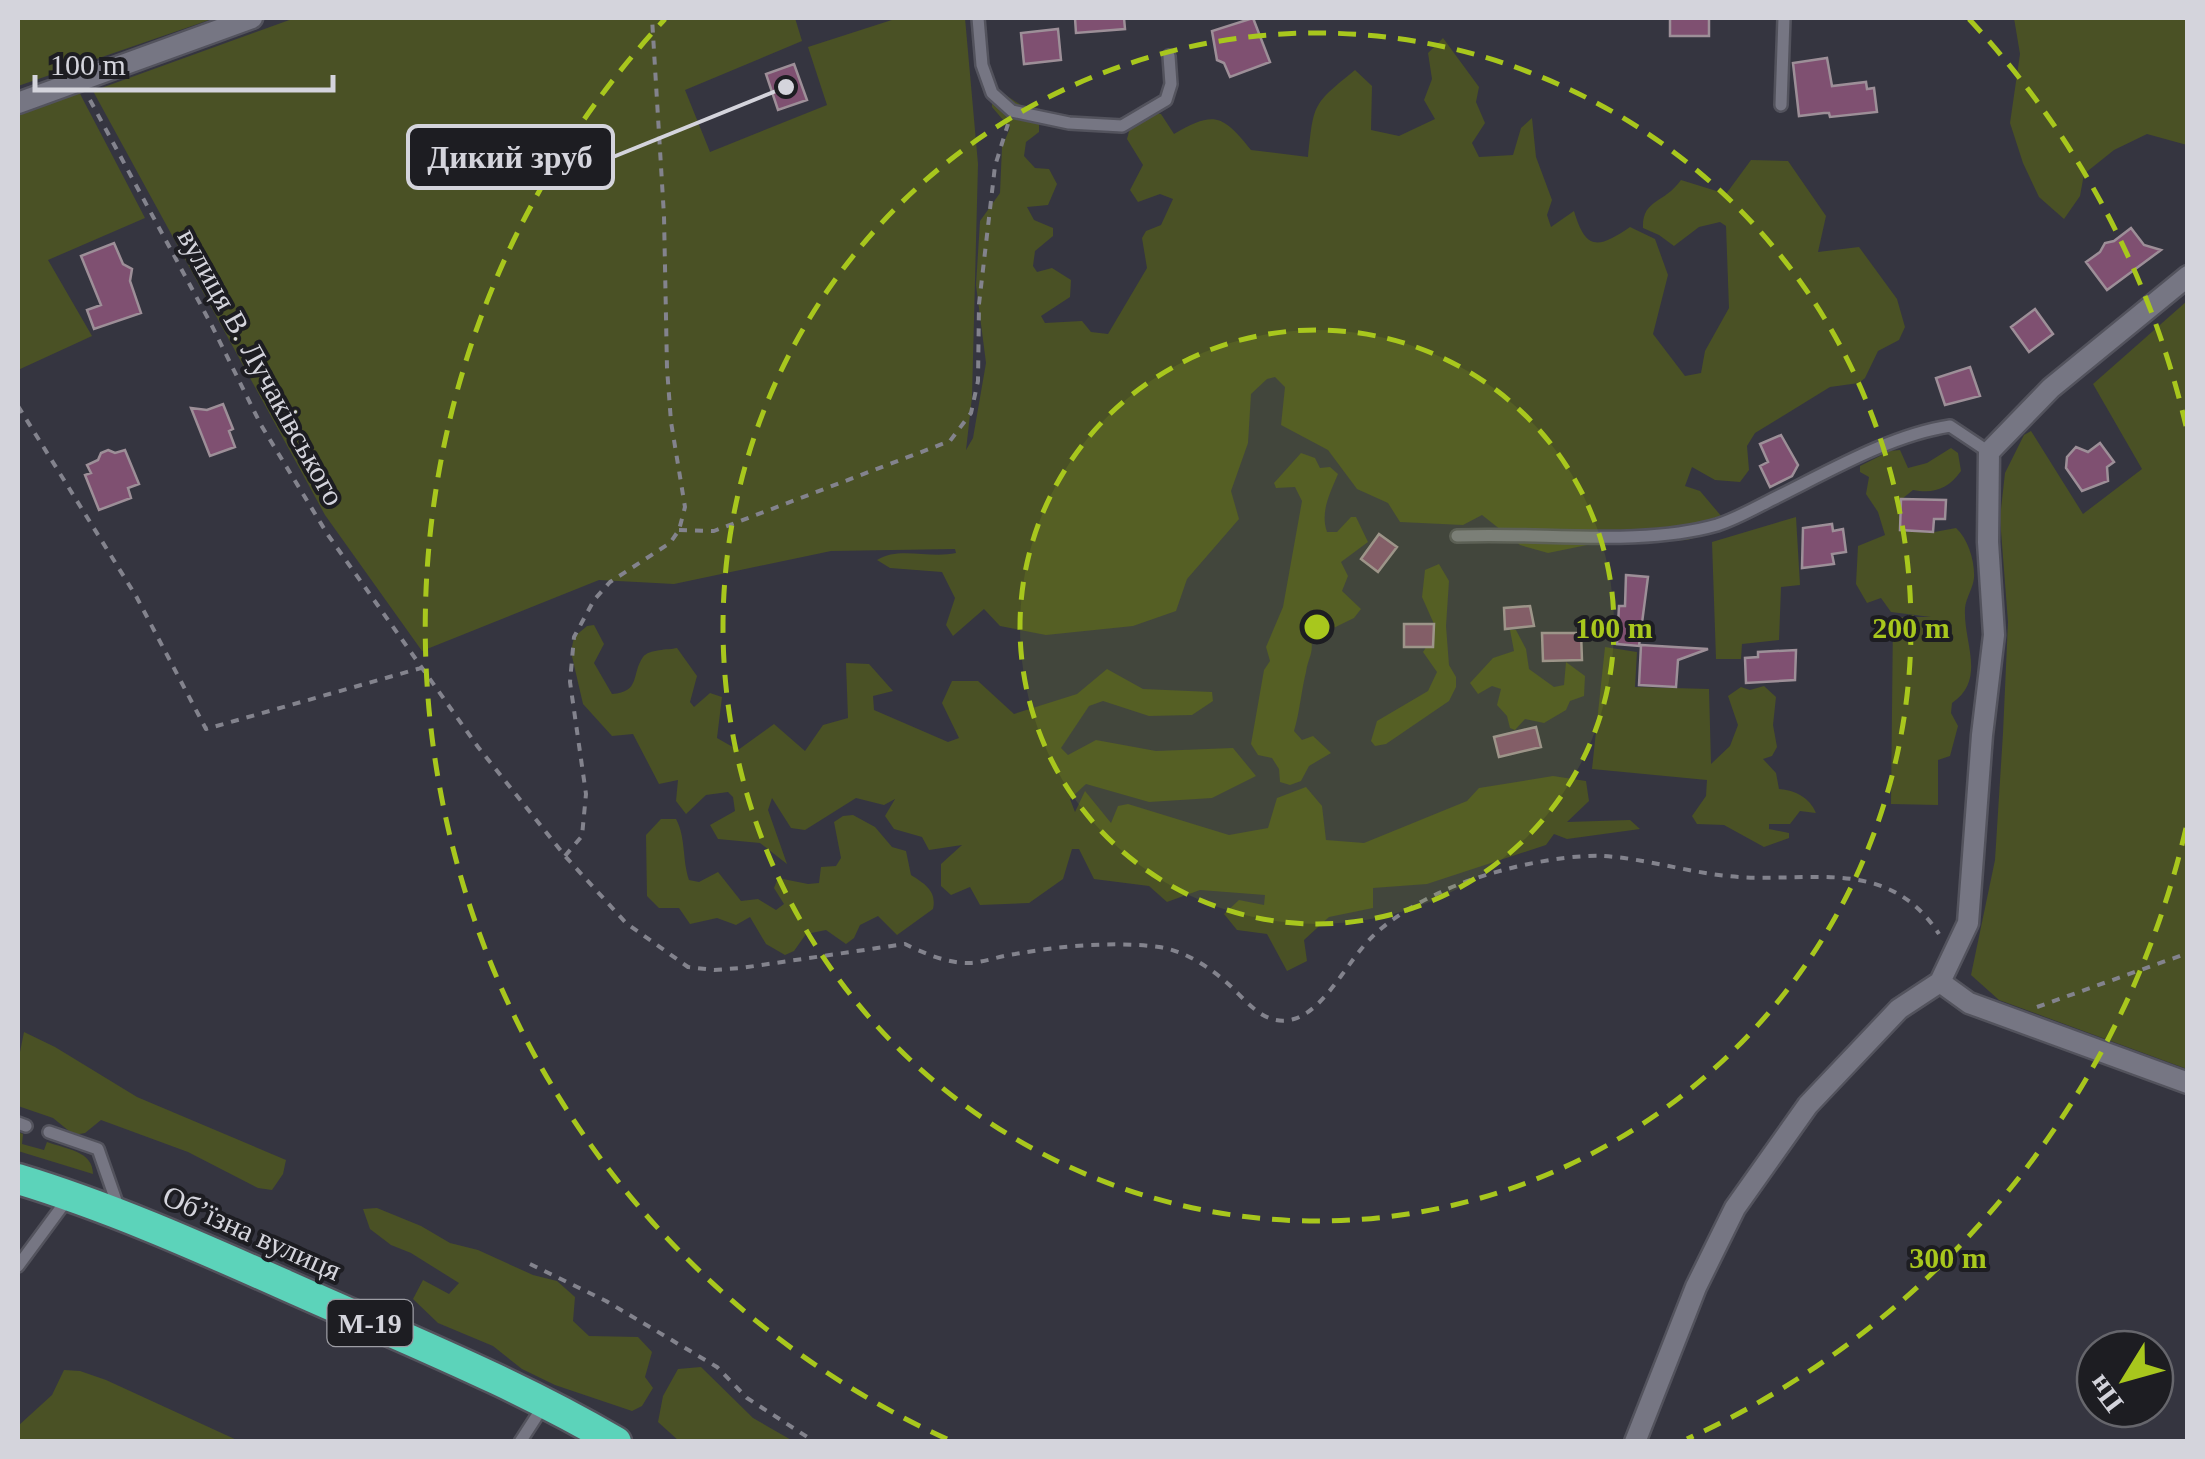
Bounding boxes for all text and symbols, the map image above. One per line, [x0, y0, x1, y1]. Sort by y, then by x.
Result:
scale bar [35, 30, 332, 92]
text: 100 m [50, 48, 126, 81]
callout: Дикий зруб [408, 126, 613, 188]
text: Дикий зруб [427, 139, 593, 175]
street label: вулиця В. Лучаківського [171, 222, 351, 511]
centre of rings [1299, 609, 1335, 645]
text: 100 m [1575, 611, 1653, 644]
text: 200 m [1872, 611, 1950, 644]
street label: Обʼїзна вулиця [158, 1178, 347, 1287]
text: 300 m [1909, 1241, 1987, 1274]
road number: М-19 [328, 1300, 412, 1346]
north arrow [2075, 1329, 2175, 1429]
text: Пн [2082, 1369, 2129, 1418]

